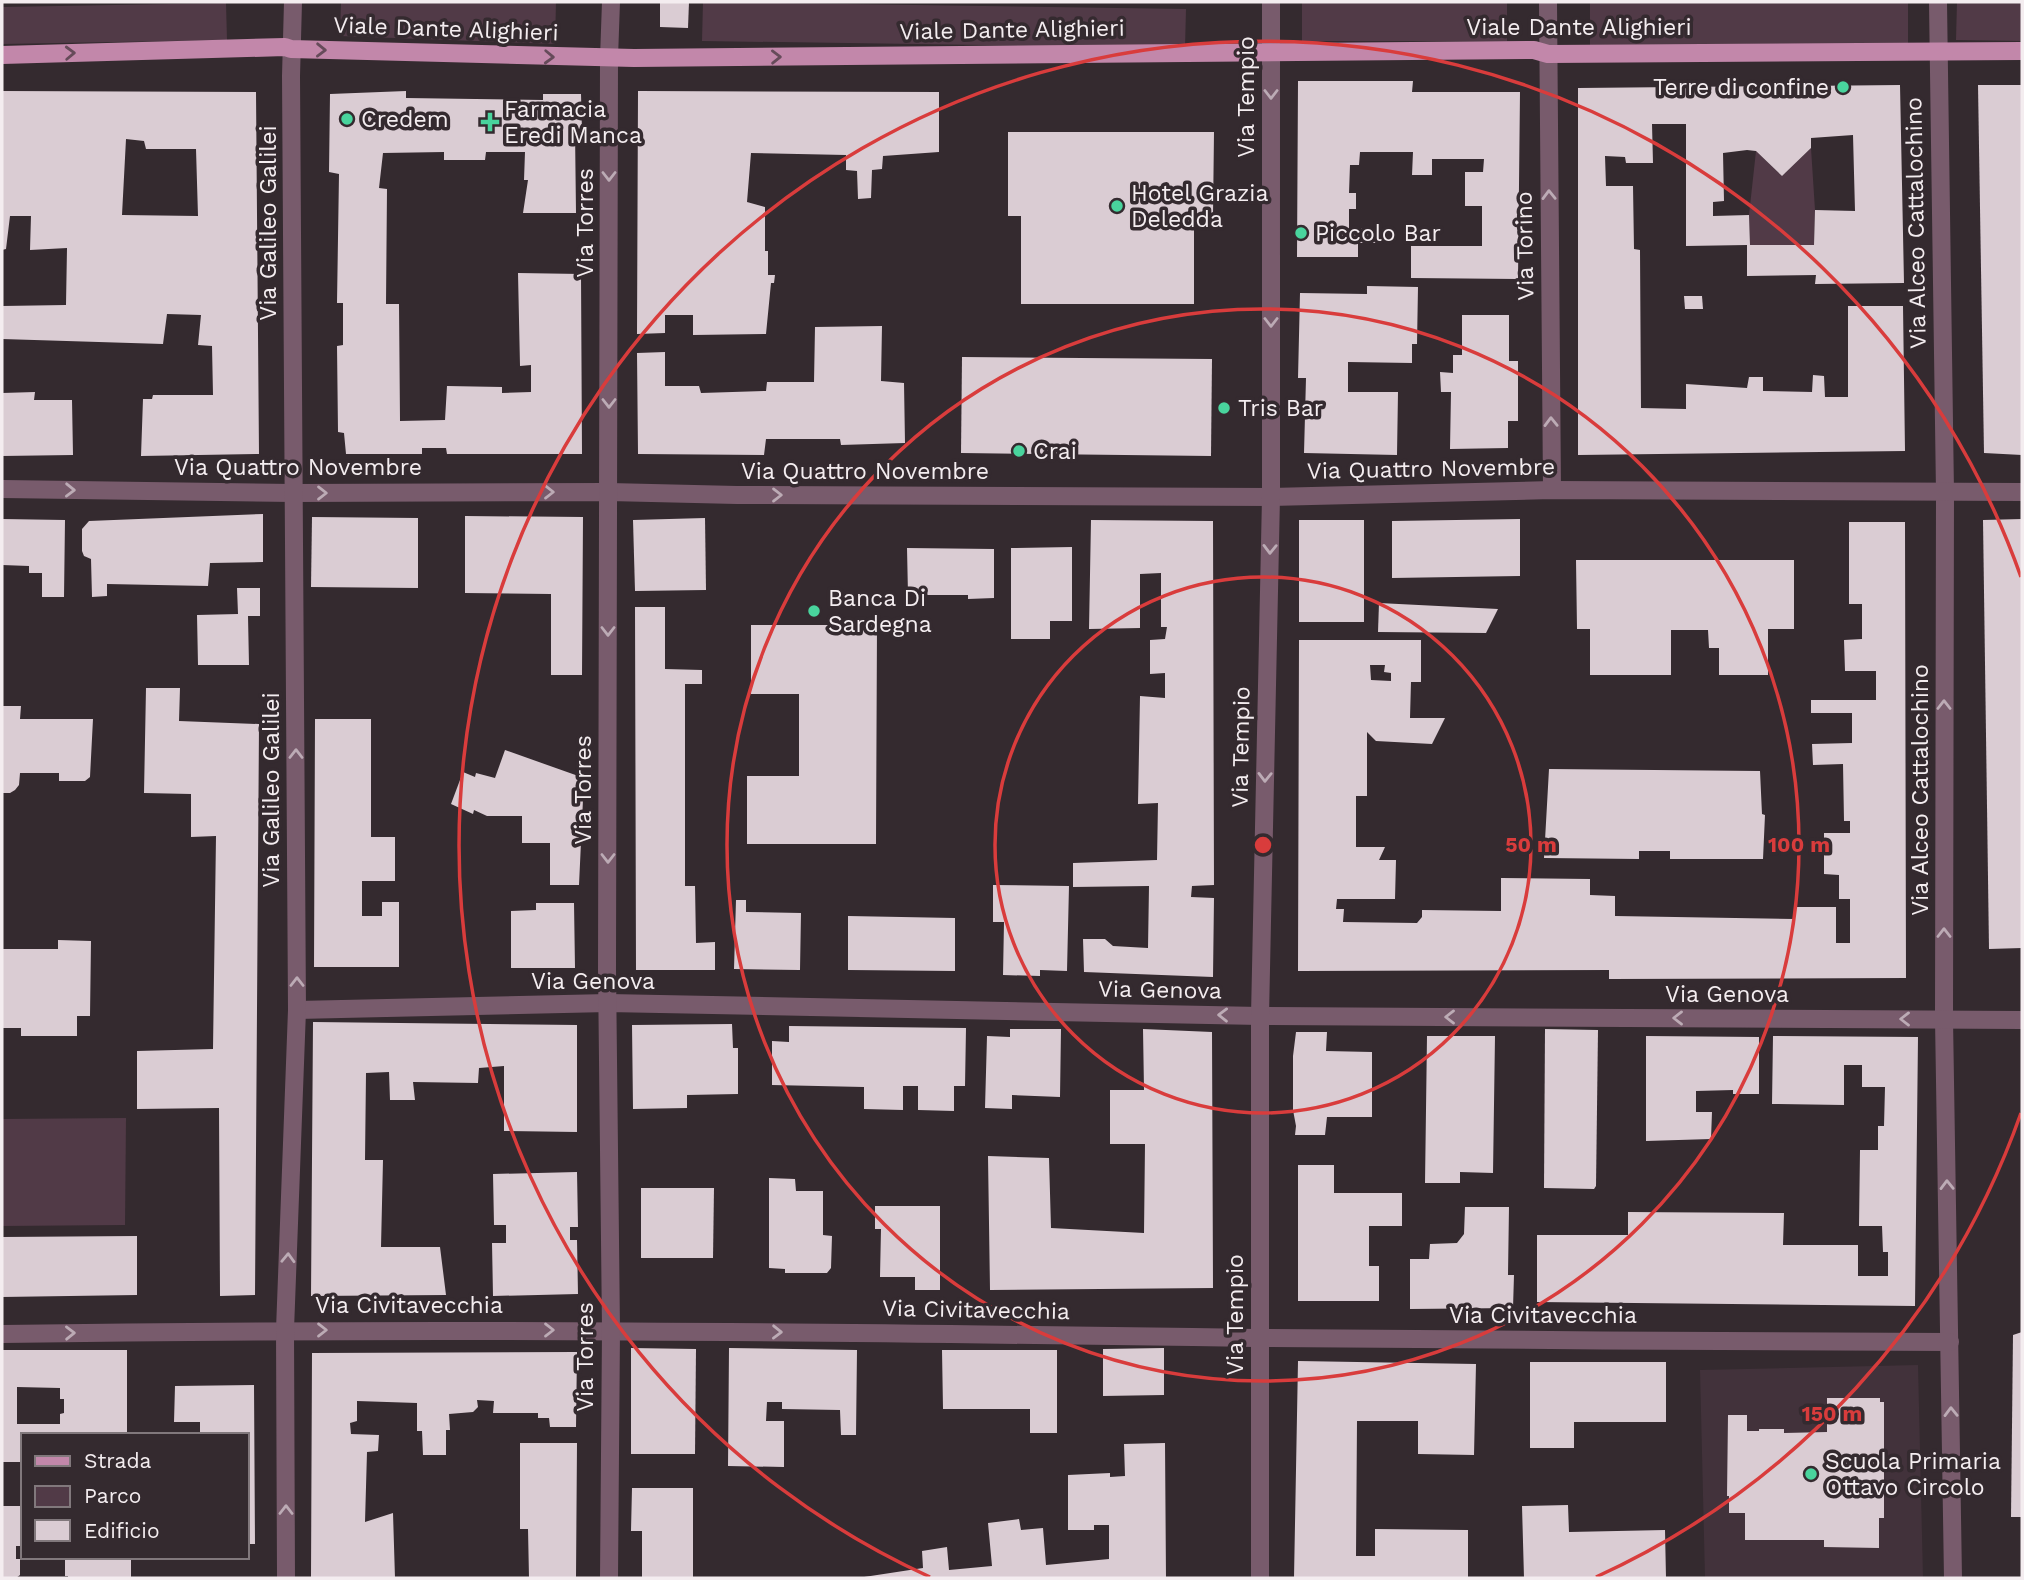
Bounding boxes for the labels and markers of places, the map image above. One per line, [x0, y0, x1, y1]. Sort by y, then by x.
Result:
place label: Terre di confine [1653, 74, 1829, 101]
marker: Terre di confine [1835, 79, 1851, 95]
place label: Farmacia Eredi Manca [504, 96, 642, 149]
place label: Credem [361, 106, 449, 133]
marker: Credem [339, 111, 355, 127]
marker: Farmacia Eredi Manca [482, 114, 498, 130]
place label: Hotel Grazia Deledda [1131, 180, 1268, 233]
marker: Hotel Grazia Deledda [1109, 198, 1125, 214]
place label: Piccolo Bar [1315, 220, 1441, 247]
marker: Piccolo Bar [1293, 225, 1309, 241]
place label: Tris Bar [1238, 395, 1323, 422]
marker: Tris Bar [1216, 400, 1232, 416]
place label: Crai [1033, 438, 1077, 465]
marker: Crai [1011, 443, 1027, 459]
place label: Banca Di Sardegna [828, 585, 932, 638]
marker: Banca Di Sardegna [806, 603, 822, 619]
centre of rings [1251, 833, 1275, 857]
place label: Scuola Primaria Ottavo Circolo [1825, 1448, 2001, 1501]
marker: Scuola Primaria Ottavo Circolo [1803, 1466, 1819, 1482]

